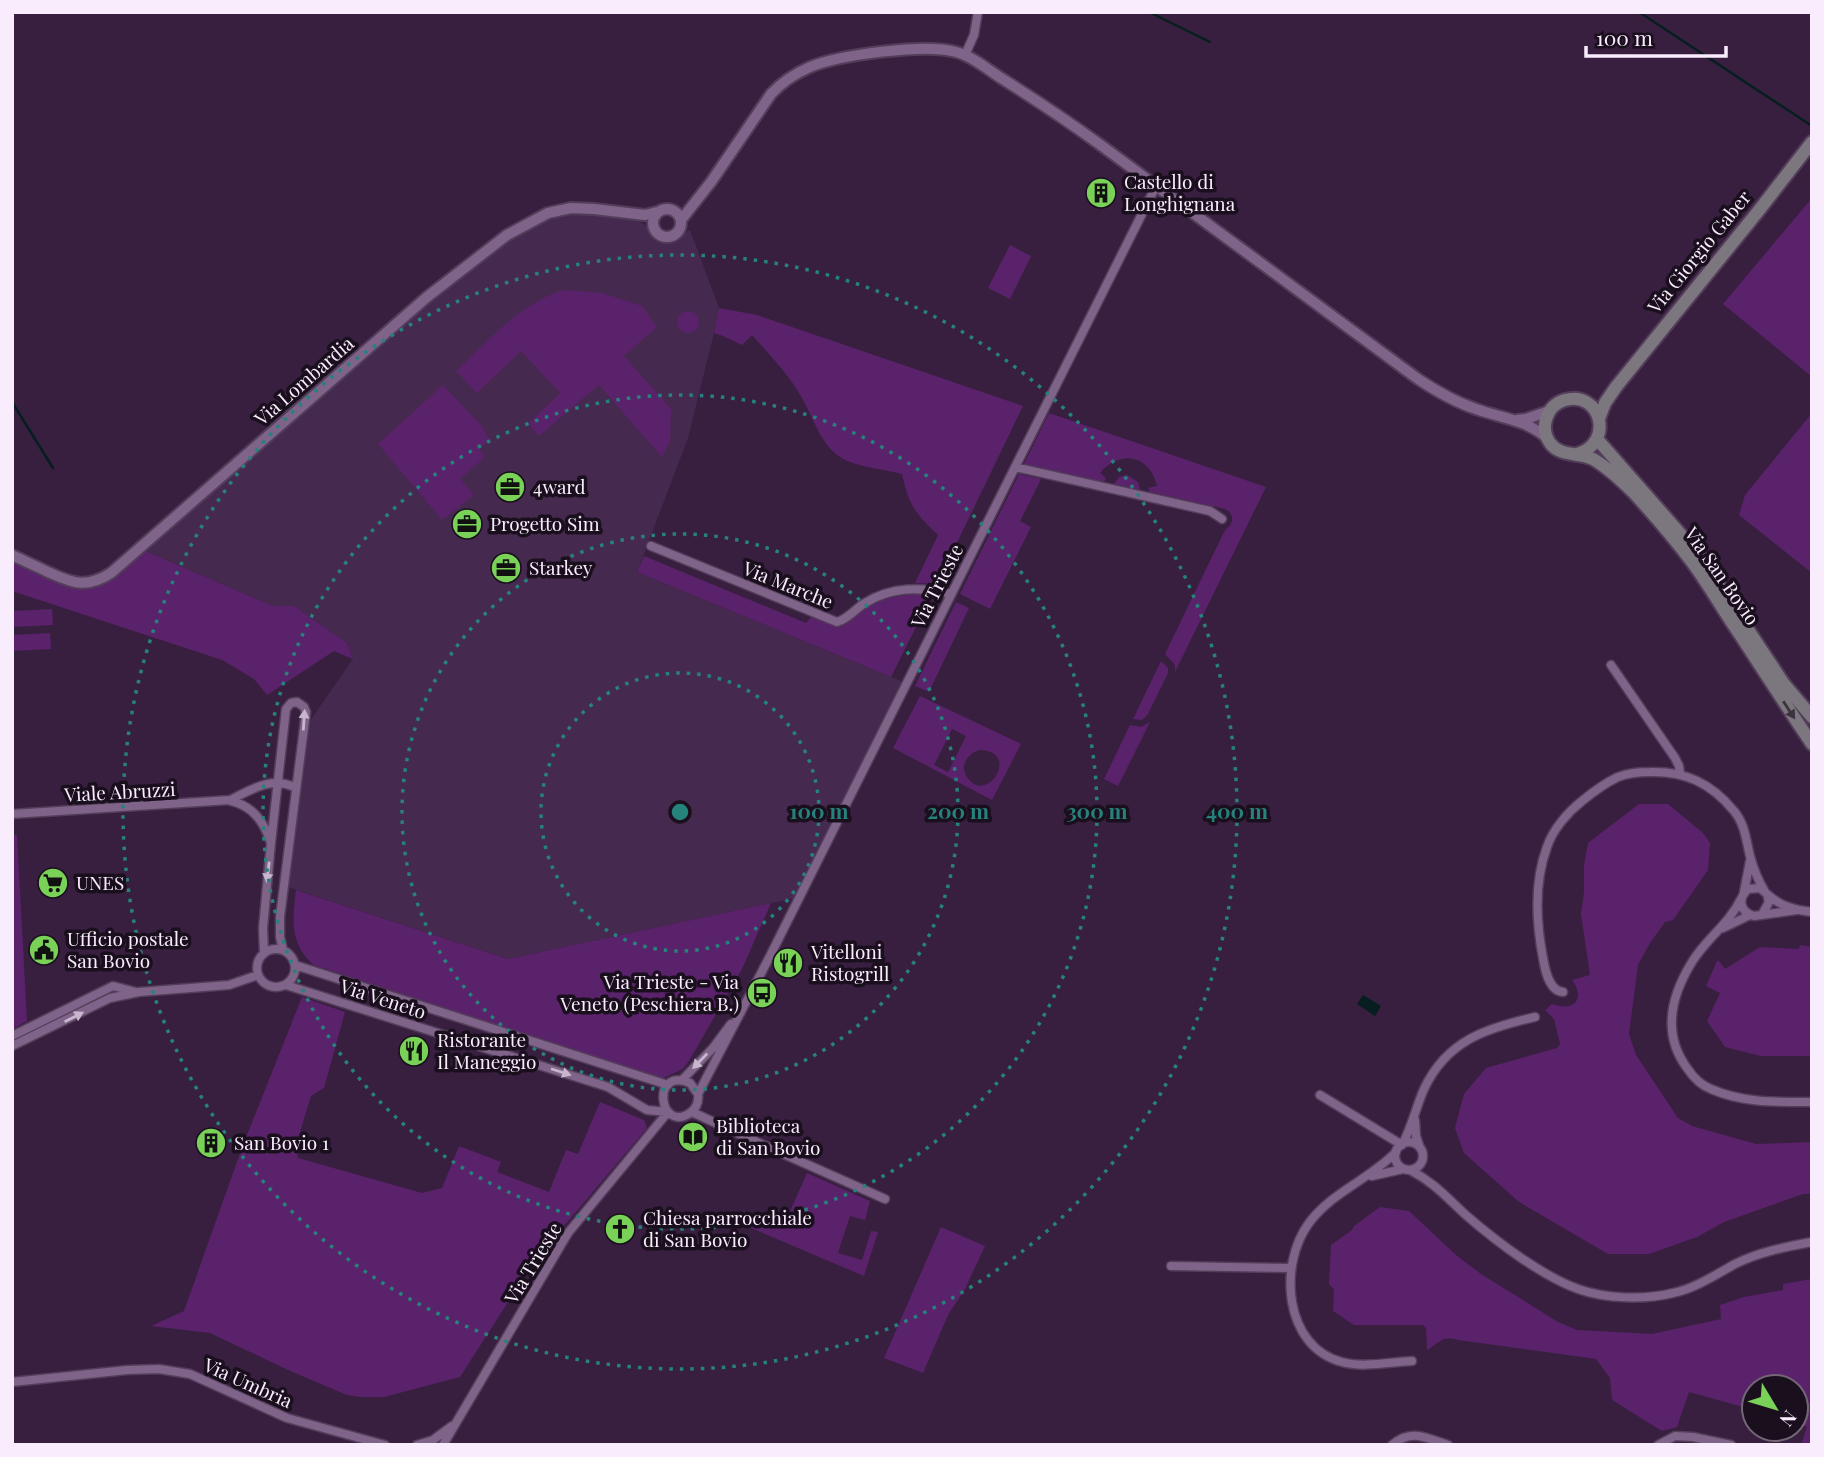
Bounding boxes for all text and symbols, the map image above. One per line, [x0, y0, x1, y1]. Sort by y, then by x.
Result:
scale bar [1586, 14, 1726, 58]
text: 100 m [1596, 23, 1653, 51]
place label: Castello di Longhignana [1124, 168, 1236, 216]
building icon: Castello di Longhignana [1084, 176, 1118, 210]
street label: Via Giorgio Gaber [1640, 184, 1756, 319]
street label: Via Lombardia [247, 329, 359, 431]
office icon: 4ward [493, 470, 527, 504]
place label: 4ward [533, 473, 585, 499]
office icon: Progetto Sim [450, 507, 484, 541]
place label: Progetto Sim [490, 510, 600, 536]
street label: Via San Bovio [1679, 520, 1766, 630]
street label: Via Trieste [903, 539, 968, 633]
office icon: Starkey [489, 551, 523, 585]
place label: Starkey [529, 554, 593, 580]
street label: Via Marche [739, 554, 837, 614]
one-way arrow [1783, 700, 1796, 720]
one-way arrow [299, 709, 310, 731]
street label: Viale Abruzzi [63, 775, 177, 807]
text: 100 m [789, 796, 849, 824]
text: 200 m [927, 796, 989, 824]
text: 300 m [1066, 796, 1128, 824]
text: 400 m [1206, 796, 1268, 824]
centre of rings [668, 800, 692, 824]
one-way arrow [262, 861, 273, 883]
supermarket icon: UNES [36, 866, 70, 900]
place label: UNES [76, 869, 124, 895]
place label: Ufficio postale San Bovio [67, 925, 189, 973]
public building icon: Ufficio postale San Bovio [27, 933, 61, 967]
place label: Vitelloni Ristogrill [810, 938, 890, 986]
restaurant icon: Vitelloni Ristogrill [771, 946, 805, 980]
place label: Via Trieste - Via Veneto (Peschiera B.) [559, 968, 740, 1016]
street label: Via Veneto [336, 972, 430, 1024]
bus stop icon: Via Trieste - Via Veneto (Peschiera B.) [745, 976, 779, 1010]
one-way arrow [64, 1011, 84, 1022]
place label: Ristorante Il Maneggio [437, 1026, 537, 1074]
restaurant icon: Ristorante Il Maneggio [397, 1034, 431, 1068]
one-way arrow [693, 1052, 709, 1069]
one-way arrow [551, 1067, 572, 1078]
place label: Biblioteca di San Bovio [716, 1112, 821, 1160]
library icon: Biblioteca di San Bovio [676, 1120, 710, 1154]
building icon: San Bovio 1 [194, 1126, 228, 1160]
place label: San Bovio 1 [234, 1129, 329, 1155]
place label: Chiesa parrocchiale di San Bovio [643, 1204, 812, 1252]
church icon: Chiesa parrocchiale di San Bovio [603, 1212, 637, 1246]
street label: Via Trieste [497, 1217, 567, 1309]
street label: Via Umbria [199, 1351, 297, 1413]
north arrow [1740, 1373, 1810, 1443]
text: N [1775, 1406, 1804, 1433]

